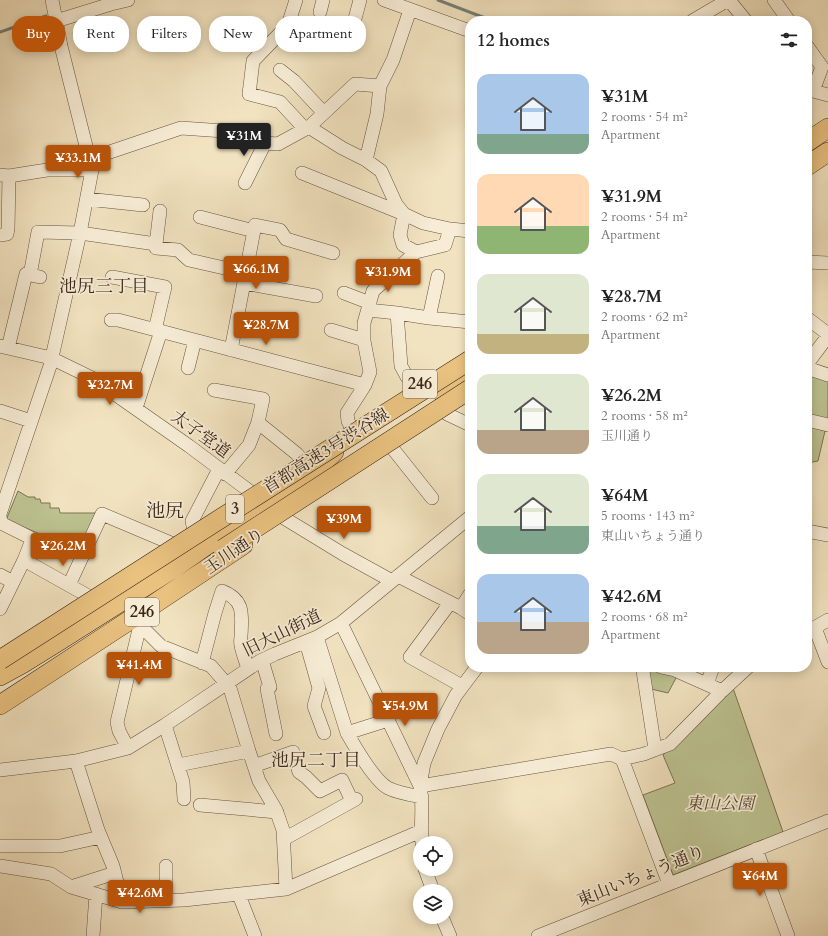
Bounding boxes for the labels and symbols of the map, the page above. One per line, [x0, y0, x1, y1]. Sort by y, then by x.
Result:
pin: ¥31M [220, 123, 268, 157]
pin: ¥33.1M [45, 145, 111, 179]
pin: ¥66.1M [223, 256, 289, 290]
pin: ¥31.9M [355, 259, 421, 293]
district label: 池尻三丁目 [59, 274, 149, 299]
pin: ¥28.7M [233, 312, 299, 346]
road number: 246 [403, 370, 437, 398]
pin: ¥32.7M [77, 372, 143, 406]
street label: 首都高速3号渋谷線 [259, 403, 393, 499]
street label: 太子堂道 [167, 405, 235, 463]
road number: 3 [226, 495, 244, 523]
district label: 池尻 [146, 498, 184, 524]
pin: ¥39M [320, 506, 368, 540]
street label: 玉川通り [199, 522, 269, 580]
pin: ¥26.2M [30, 533, 96, 567]
road number: 246 [125, 598, 159, 626]
street label: 旧大山街道 [239, 604, 325, 662]
pin: ¥41.4M [106, 652, 172, 686]
pin: ¥54.9M [372, 693, 438, 727]
district label: 池尻二丁目 [271, 748, 361, 773]
park label: 東山公園 [686, 792, 757, 815]
street label: 東山いちょう通り [574, 840, 708, 912]
pin: ¥64M [736, 863, 784, 897]
pin: ¥42.6M [107, 880, 173, 914]

